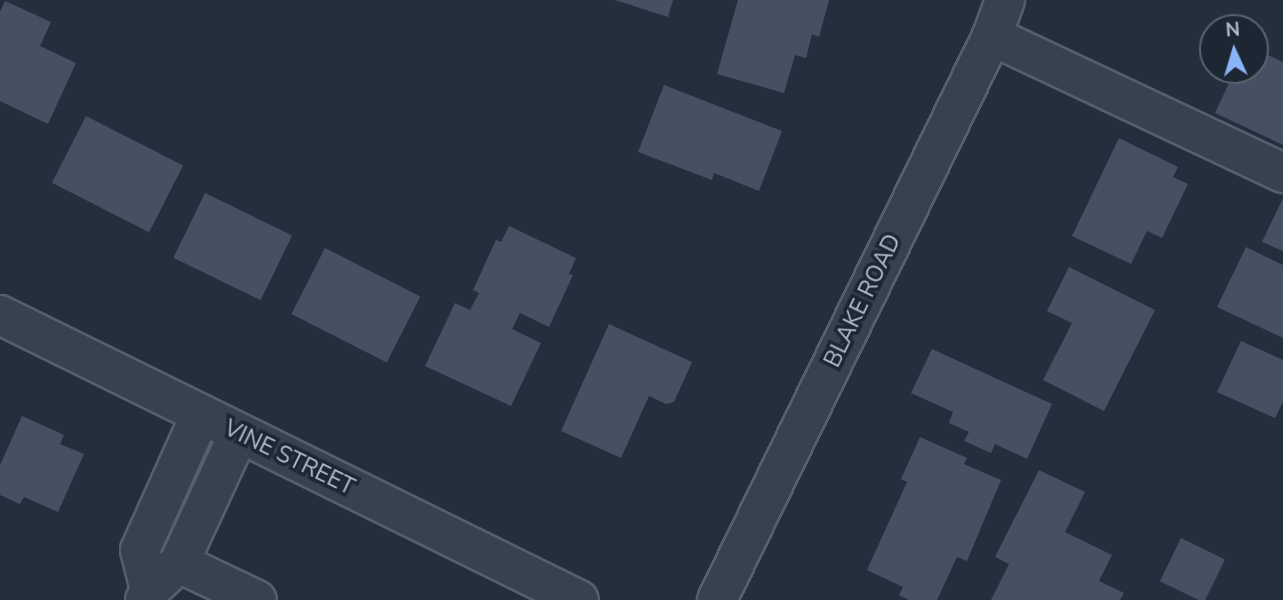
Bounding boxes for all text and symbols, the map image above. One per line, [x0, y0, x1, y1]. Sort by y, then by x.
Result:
north arrow [1199, 14, 1269, 84]
text: N [1225, 17, 1241, 44]
street label: BLAKE ROAD [819, 230, 907, 372]
street label: VINE STREET [219, 415, 359, 501]

